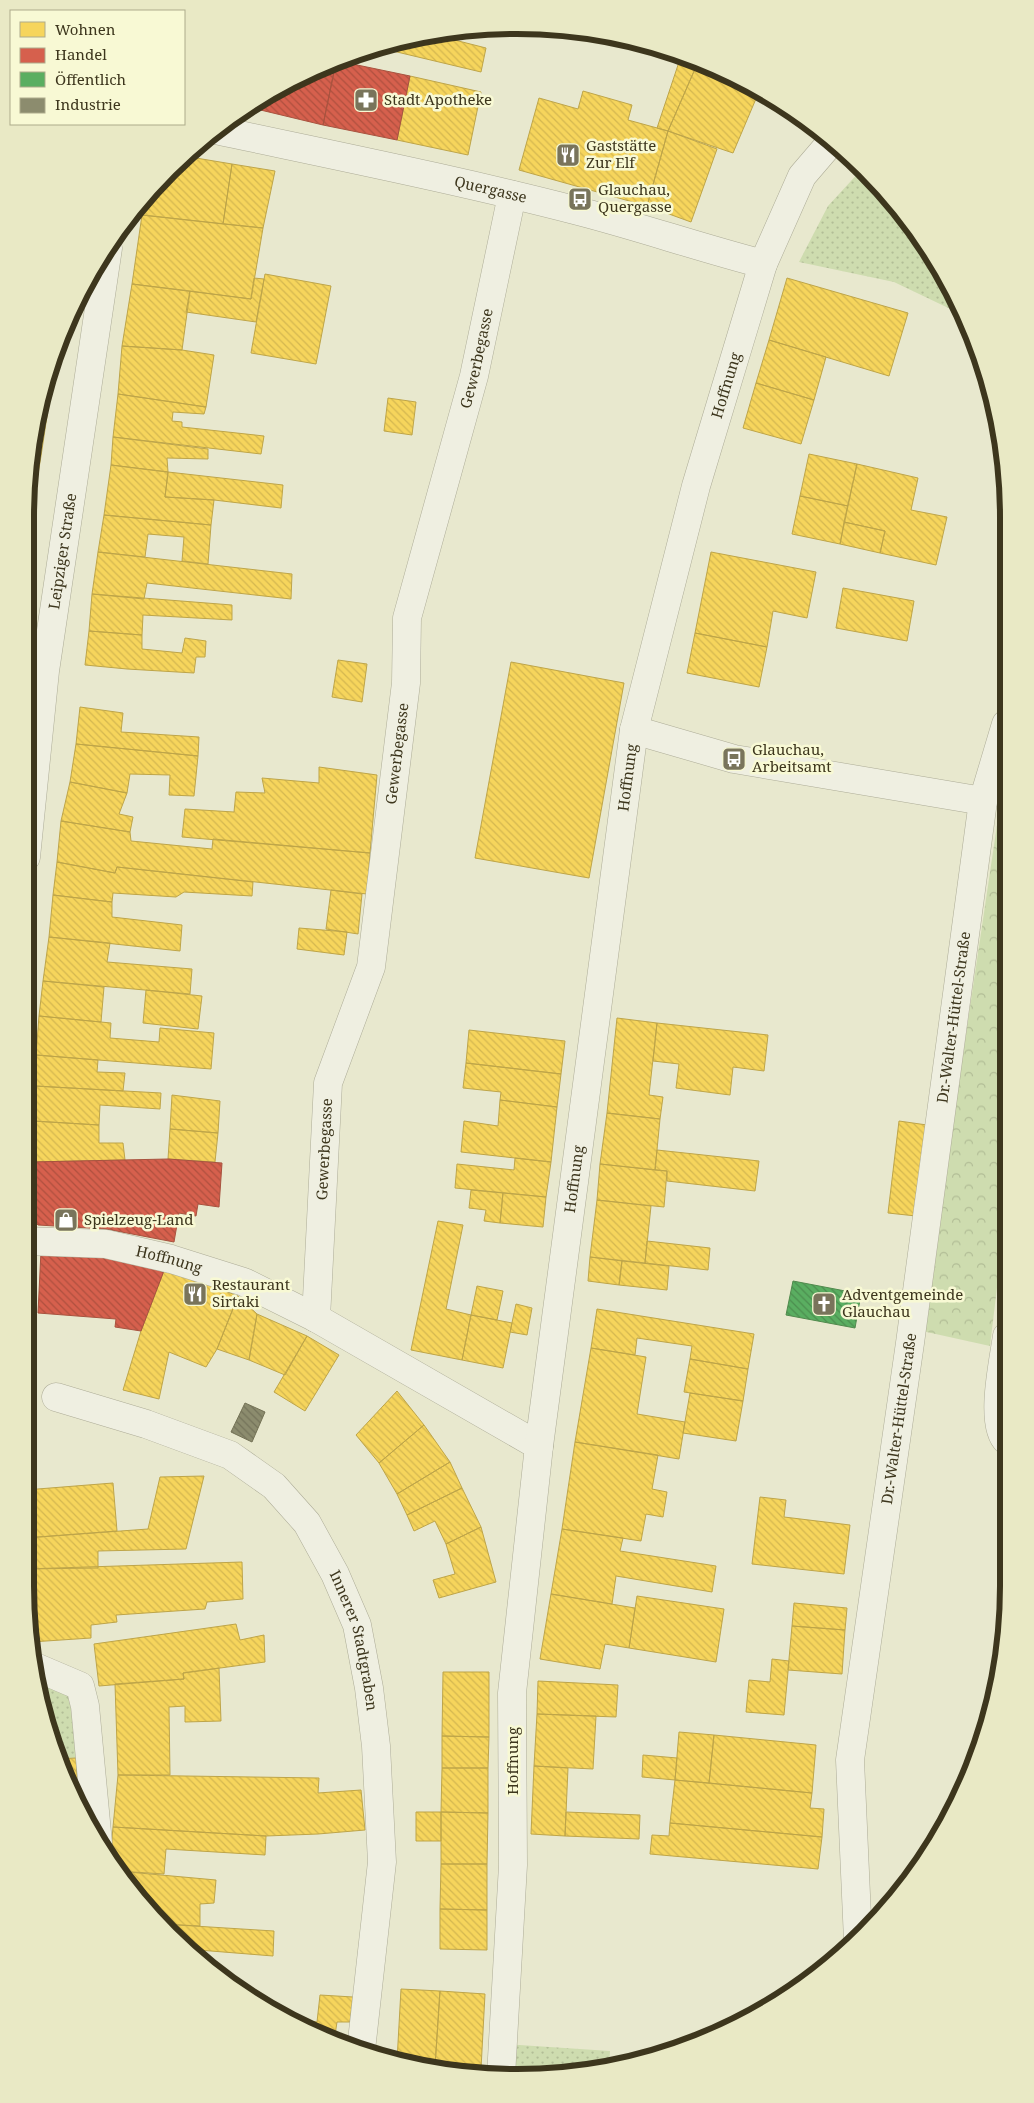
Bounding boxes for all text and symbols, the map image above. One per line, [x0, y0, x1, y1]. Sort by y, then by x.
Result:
legend [10, 10, 185, 125]
text: Wohnen [55, 19, 116, 39]
text: Handel [55, 44, 107, 64]
text: Öffentlich [55, 69, 127, 89]
pharmacy icon: Stadt Apotheke [353, 87, 379, 113]
place label: Stadt Apotheke [384, 89, 492, 109]
text: Industrie [55, 94, 121, 114]
place label: Gaststätte Zur Elf [586, 135, 656, 172]
restaurant icon: Gaststätte Zur Elf [555, 142, 581, 168]
street label: Quergasse [453, 171, 529, 207]
place label: Glauchau, Quergasse [598, 179, 672, 216]
bus stop icon: Glauchau, Quergasse [567, 186, 593, 212]
street label: Gewerbegasse [455, 306, 497, 411]
street label: Hoffnung [706, 350, 745, 421]
street label: Leipziger Straße [43, 492, 80, 611]
street label: Gewerbegasse [380, 702, 412, 805]
place label: Glauchau, Arbeitsamt [752, 739, 832, 776]
street label: Hoffnung [612, 742, 641, 813]
bus stop icon: Glauchau, Arbeitsamt [721, 746, 747, 772]
street label: Dr.-Walter-Hüttel-Straße [931, 930, 974, 1104]
street label: Gewerbegasse [311, 1098, 336, 1201]
street label: Hoffnung [559, 1144, 588, 1214]
shop icon: Spielzeug-Land [53, 1207, 79, 1233]
place label: Spielzeug-Land [84, 1209, 193, 1229]
street label: Hoffnung [134, 1240, 205, 1277]
place label: Restaurant Sirtaki [212, 1274, 290, 1311]
restaurant icon: Restaurant Sirtaki [182, 1281, 208, 1307]
place label: Adventgemeinde Glauchau [842, 1284, 963, 1321]
church icon: Adventgemeinde Glauchau [811, 1291, 837, 1317]
street label: Dr.-Walter-Hüttel-Straße [876, 1332, 920, 1506]
street label: Innerer Stadtgraben [326, 1566, 383, 1712]
street label: Hoffnung [502, 1727, 522, 1795]

